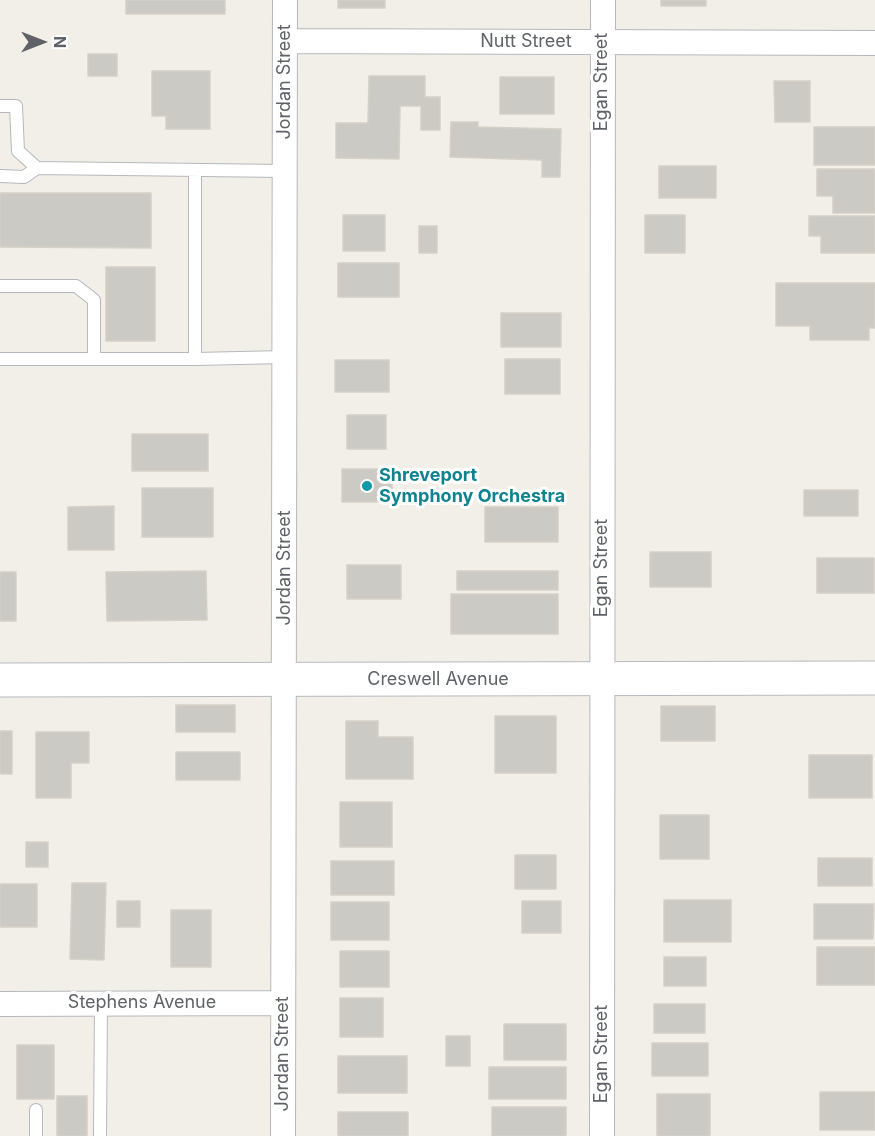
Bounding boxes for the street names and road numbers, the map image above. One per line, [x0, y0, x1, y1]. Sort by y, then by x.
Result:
street label: Jordan Street [274, 24, 296, 140]
street label: Nutt Street [480, 31, 572, 53]
street label: Egan Street [591, 33, 613, 131]
street label: Jordan Street [274, 510, 296, 626]
street label: Egan Street [591, 519, 613, 617]
street label: Creswell Avenue [367, 669, 509, 691]
street label: Stephens Avenue [68, 992, 216, 1014]
street label: Jordan Street [272, 996, 294, 1112]
street label: Egan Street [591, 1005, 613, 1103]

